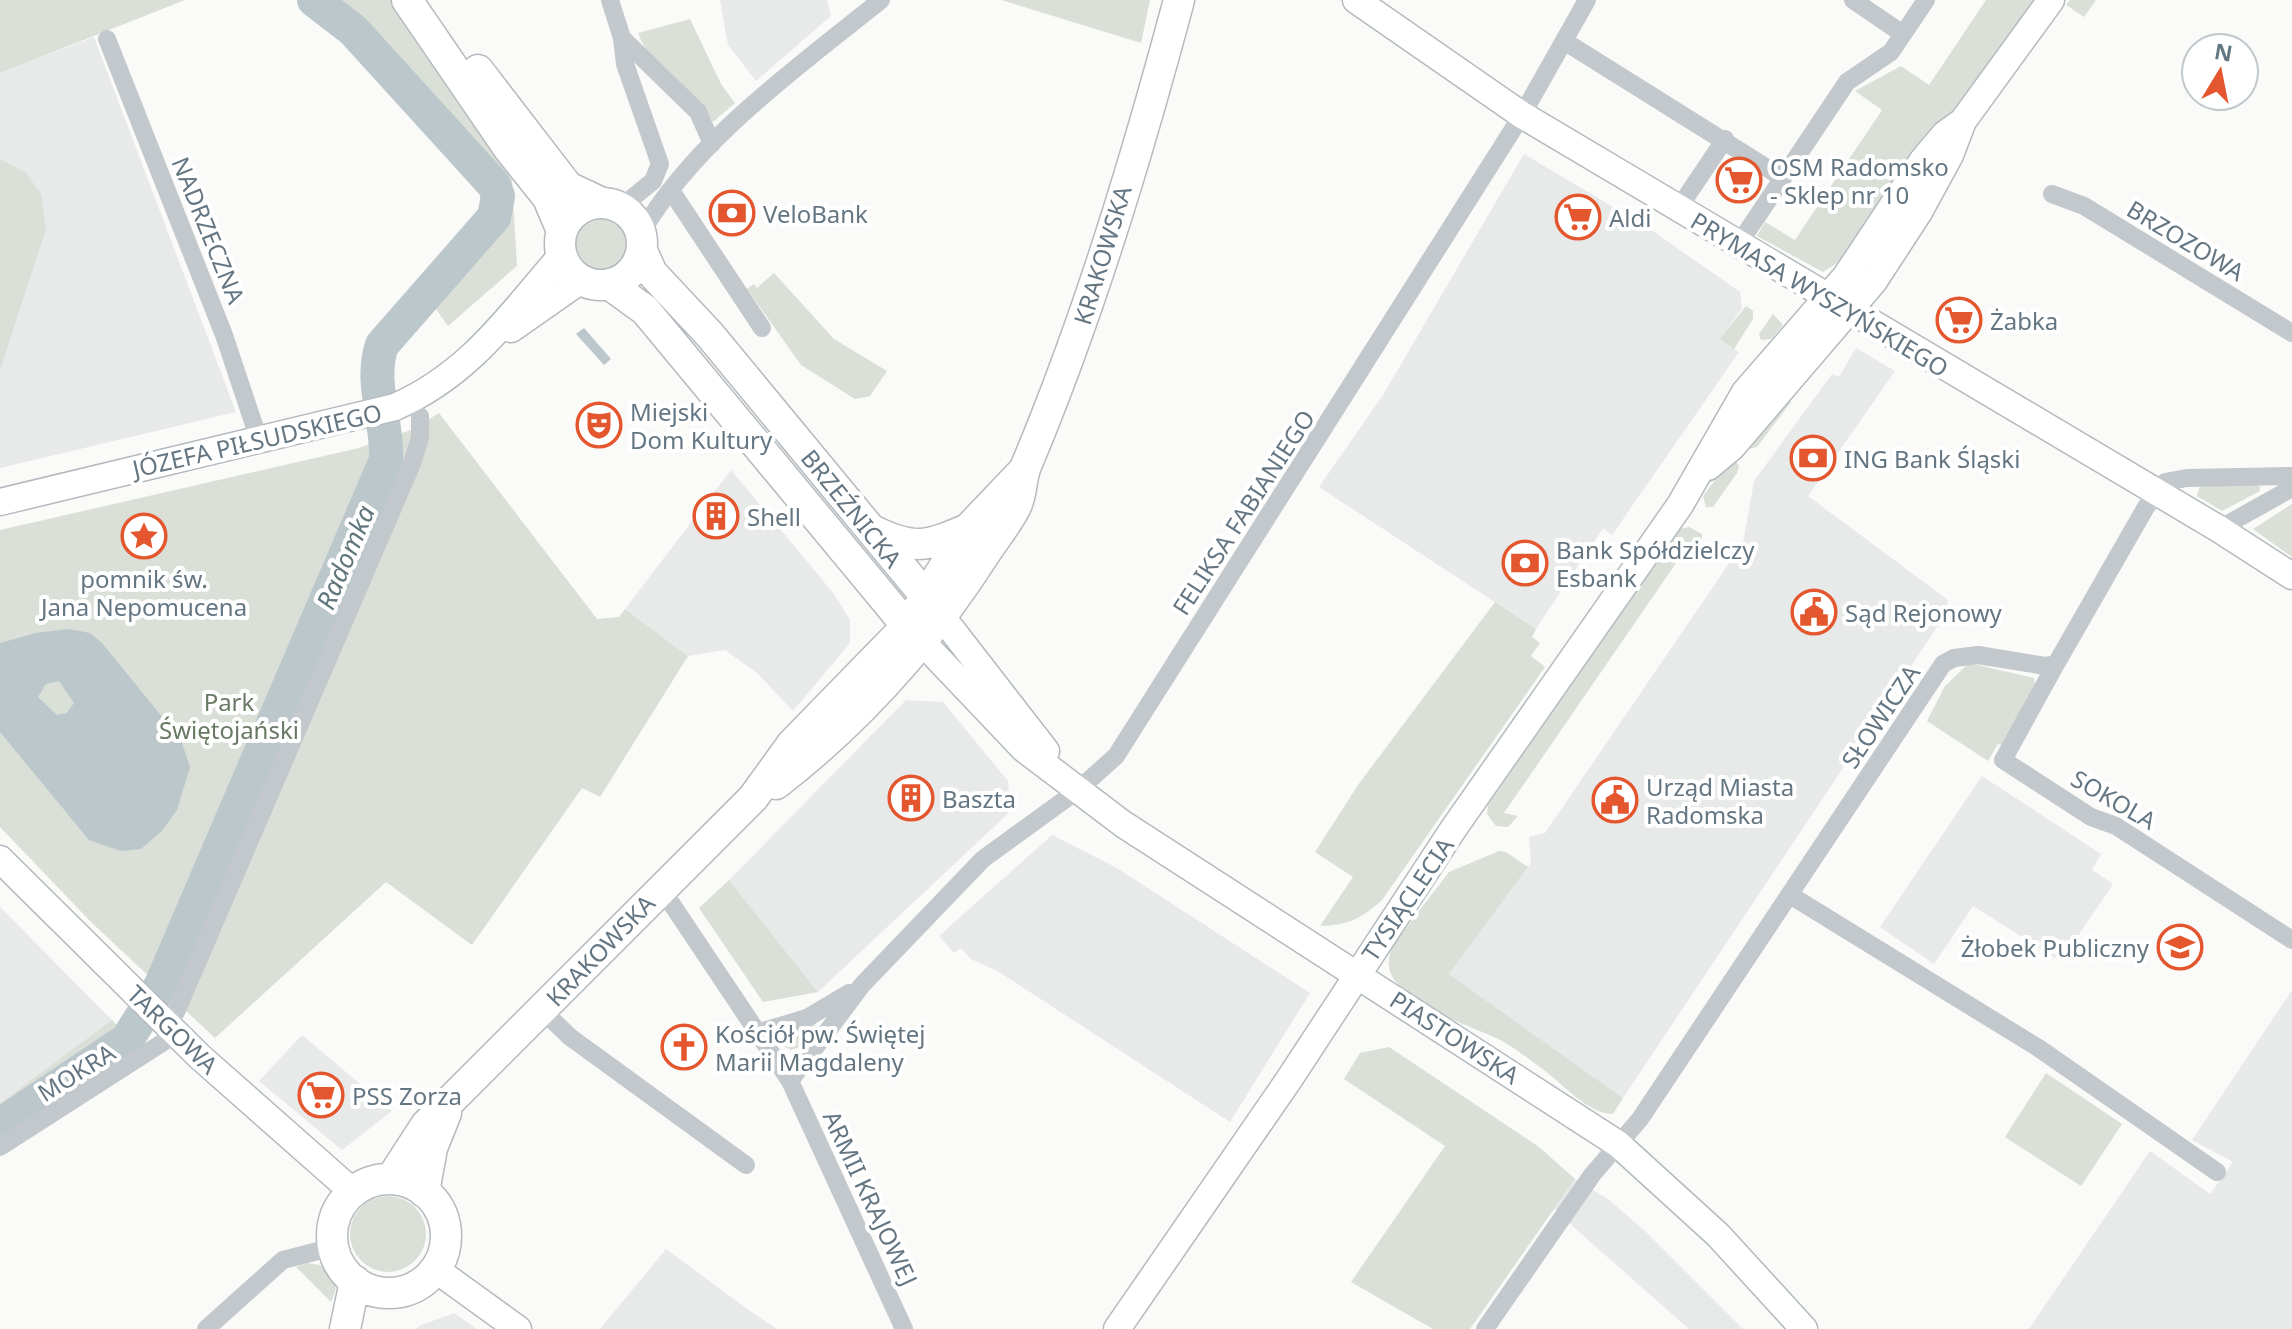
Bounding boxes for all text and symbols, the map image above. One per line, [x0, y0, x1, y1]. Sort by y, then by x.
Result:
north arrow [2180, 32, 2260, 112]
text: N [2212, 35, 2235, 68]
place label: OSM Radomsko - Sklep nr 10 [1770, 150, 1949, 211]
street label: NADRZECZNA [165, 152, 254, 309]
supermarket icon: OSM Radomsko - Sklep nr 10 [1715, 156, 1763, 204]
street label: KRAKOWSKA [1065, 181, 1139, 329]
bank icon: VeloBank [708, 189, 756, 237]
street label: BRZOZOWA [2121, 192, 2251, 288]
supermarket icon: Aldi [1554, 193, 1602, 241]
place label: VeloBank [763, 197, 868, 230]
place label: Aldi [1609, 201, 1651, 234]
street label: PRYMASA WYSZYŃSKIEGO [1685, 204, 1955, 384]
supermarket icon: Żabka [1935, 296, 1983, 344]
place label: Żabka [1990, 304, 2058, 337]
street label: JÓZEFA PIŁSUDSKIEGO [127, 395, 385, 485]
place label: Miejski Dom Kultury [630, 395, 773, 456]
theatre icon: Miejski Dom Kultury [575, 401, 623, 449]
street label: FELIKSA FABIANIEGO [1164, 403, 1322, 621]
bank icon: ING Bank Śląski [1789, 434, 1837, 482]
street label: BRZEŹNICKA [794, 442, 910, 574]
place label: ING Bank Śląski [1844, 442, 2020, 475]
building icon: Shell [692, 492, 740, 540]
water label: Radomka [307, 499, 383, 615]
place label: Shell [747, 500, 801, 533]
place icon: pomnik św. Jana Nepomucena [120, 512, 168, 560]
place label: Bank Spółdzielczy Esbank [1556, 533, 1755, 594]
bank icon: Bank Spółdzielczy Esbank [1501, 539, 1549, 587]
place label: pomnik św. Jana Nepomucena [39, 562, 247, 623]
public building icon: Sąd Rejonowy [1790, 588, 1838, 636]
place label: Sąd Rejonowy [1845, 596, 2003, 629]
street label: SŁOWICZA [1833, 657, 1927, 774]
park label: Park Świętojański [159, 685, 299, 746]
street label: SOKOLA [2066, 761, 2163, 837]
place label: Urząd Miasta Radomska [1646, 770, 1794, 831]
building icon: Baszta [887, 774, 935, 822]
public building icon: Urząd Miasta Radomska [1591, 776, 1639, 824]
place label: Baszta [942, 782, 1016, 815]
street label: TYSIĄCLECIA [1353, 830, 1461, 967]
street label: KRAKOWSKA [538, 886, 662, 1013]
school or university icon: Żłobek Publiczny [2156, 923, 2204, 971]
place label: Żłobek Publiczny [1961, 931, 2150, 964]
street label: TARGOWA [120, 977, 226, 1081]
street label: PIASTOWSKA [1384, 983, 1527, 1092]
place label: Kościół pw. Świętej Marii Magdaleny [715, 1017, 926, 1078]
church icon: Kościół pw. Świętej Marii Magdaleny [660, 1023, 708, 1071]
street label: MOKRA [31, 1035, 122, 1109]
supermarket icon: PSS Zorza [297, 1071, 345, 1119]
place label: PSS Zorza [352, 1079, 462, 1112]
street label: ARMII KRAJOWEJ [816, 1105, 926, 1291]

